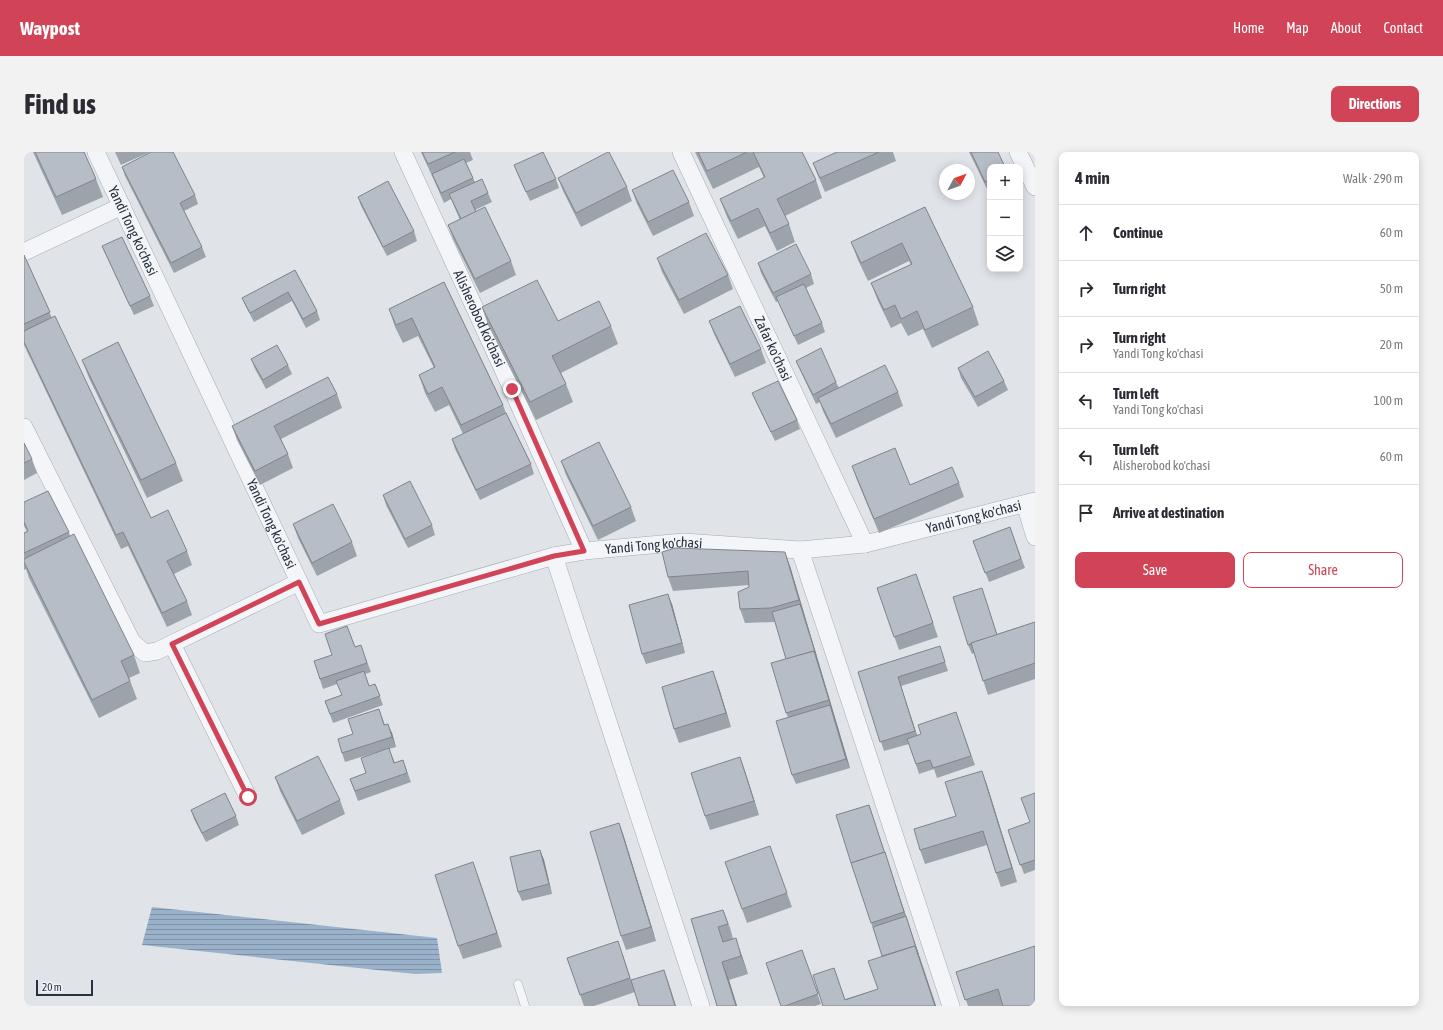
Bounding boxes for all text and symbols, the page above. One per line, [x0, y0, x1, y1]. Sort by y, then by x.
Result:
text: Waypost [20, 17, 80, 39]
text: Home [1233, 20, 1264, 36]
text: Map [1286, 20, 1309, 36]
text: About [1331, 20, 1362, 36]
text: Contact [1384, 20, 1423, 36]
button: Directions [1331, 86, 1419, 122]
text: Find us [24, 88, 96, 120]
north arrow [939, 164, 975, 200]
map controls [987, 164, 1023, 272]
button: + [987, 164, 1023, 200]
text: 4 min [1075, 168, 1110, 188]
text: Walk · 290 m [1343, 171, 1403, 186]
street label: Yandi Tong ko'chasi [105, 183, 161, 278]
button: − [987, 200, 1023, 236]
icon: ahead [1075, 222, 1097, 244]
text: Continue [1113, 224, 1163, 241]
text: 60 m [1380, 225, 1403, 240]
button: layers [987, 236, 1023, 272]
street label: Alisherobod ko'chasi [450, 267, 509, 369]
icon: right [1075, 278, 1097, 300]
text: Turn right [1113, 280, 1166, 297]
text: 50 m [1380, 281, 1403, 296]
street label: Zafar ko'chasi [751, 314, 795, 383]
text: Turn right [1113, 329, 1166, 346]
icon: right [1075, 334, 1097, 356]
text: 20 m [1380, 337, 1403, 352]
text: Yandi Tong ko'chasi [1113, 346, 1203, 361]
route end [503, 380, 521, 398]
text: Turn left [1113, 385, 1159, 402]
icon: left [1075, 390, 1097, 412]
text: 100 m [1374, 393, 1403, 408]
text: Yandi Tong ko'chasi [1113, 402, 1203, 417]
text: Turn left [1113, 441, 1159, 458]
icon: left [1075, 446, 1097, 468]
text: 60 m [1380, 449, 1403, 464]
text: Alisherobod ko'chasi [1113, 458, 1210, 473]
street label: Yandi Tong ko'chasi [244, 476, 300, 571]
street label: Yandi Tong ko'chasi [924, 497, 1023, 536]
icon: arrive [1075, 502, 1097, 524]
text: Arrive at destination [1113, 504, 1224, 521]
street label: Yandi Tong ko'chasi [604, 534, 703, 557]
button: Save [1075, 552, 1235, 588]
button: Share [1243, 552, 1403, 588]
route start [239, 788, 257, 806]
scale bar [36, 978, 93, 997]
text: 20 m [42, 981, 62, 993]

